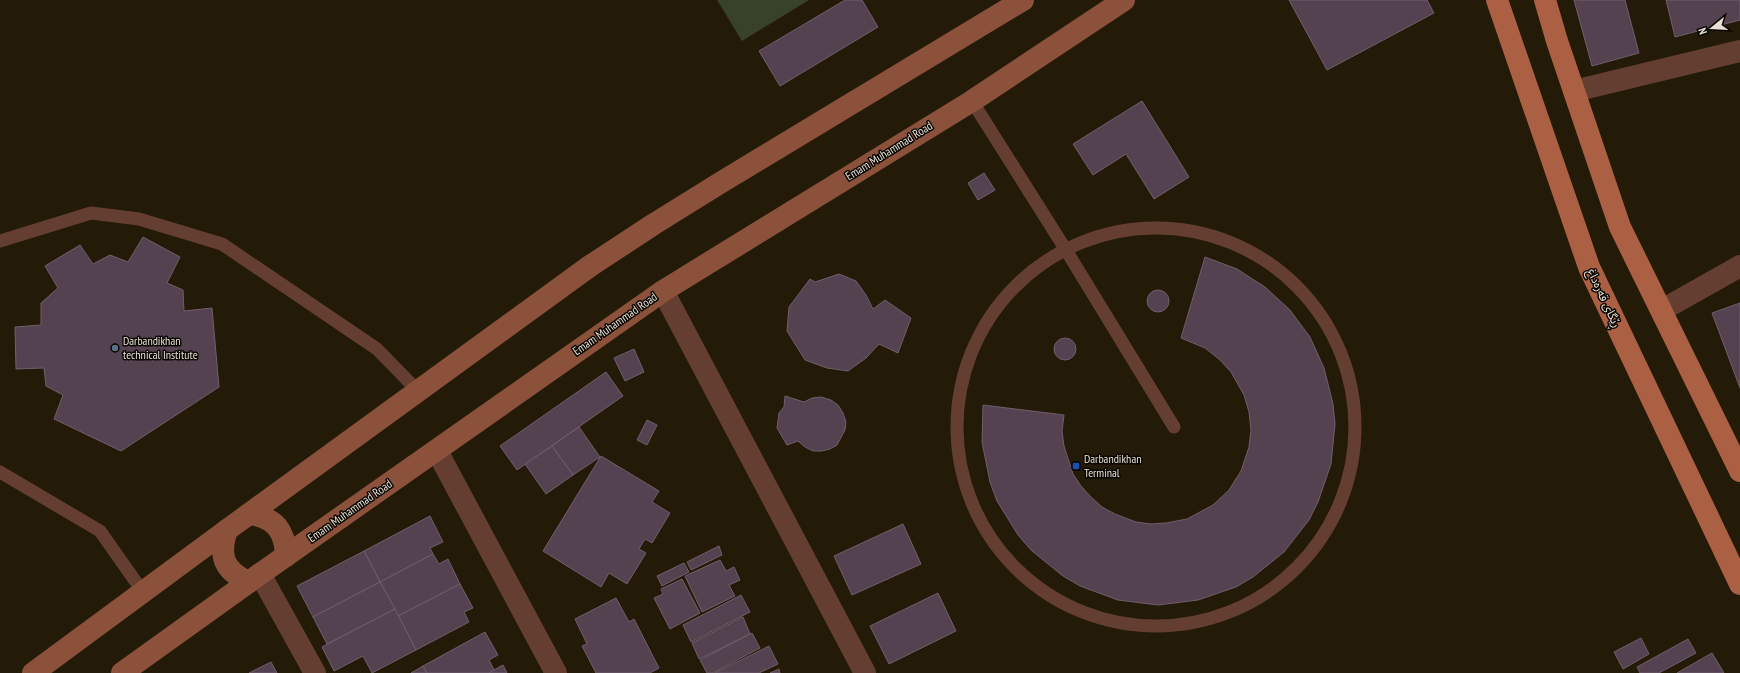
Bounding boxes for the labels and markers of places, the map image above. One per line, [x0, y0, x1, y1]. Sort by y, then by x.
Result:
place label: Darbandikhan technical Institute [123, 333, 198, 362]
marker: Darbandikhan technical Institute [110, 343, 120, 353]
place label: Darbandikhan Terminal [1084, 451, 1141, 480]
marker: Darbandikhan Terminal [1071, 461, 1081, 471]

